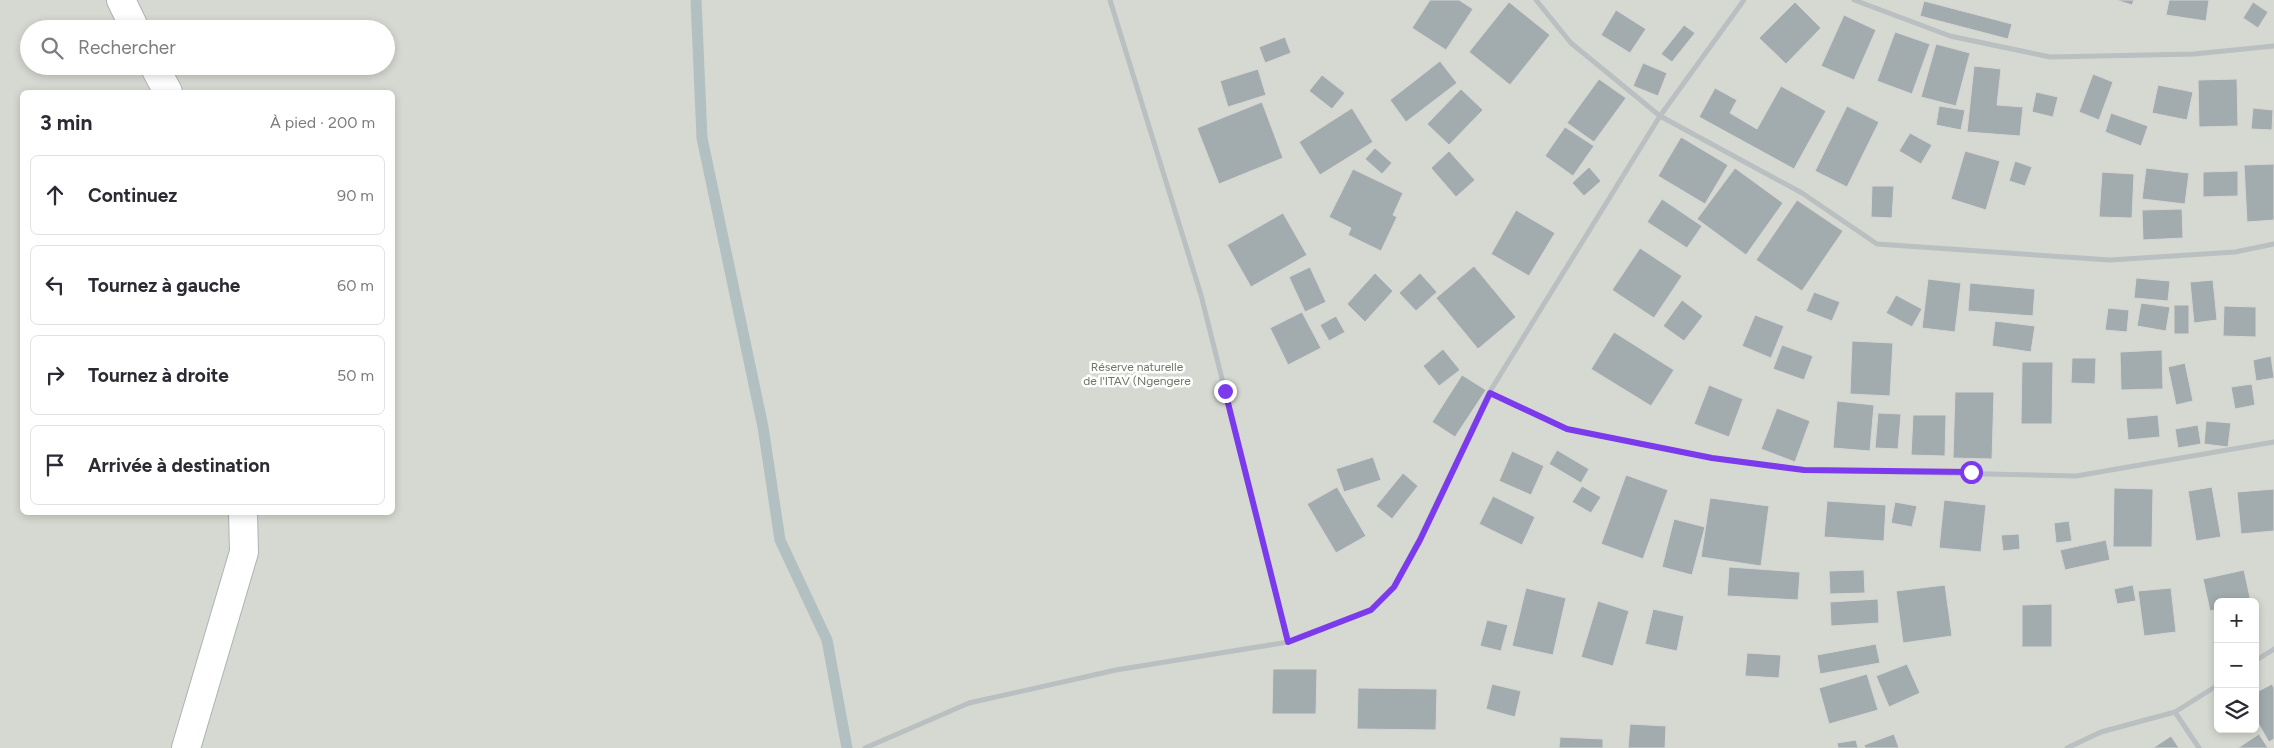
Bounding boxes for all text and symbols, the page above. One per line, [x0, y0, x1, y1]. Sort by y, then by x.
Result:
search box [20, 20, 395, 75]
icon: search [38, 34, 66, 62]
text: Rechercher [78, 36, 176, 59]
text: 3 min [40, 110, 92, 135]
text: À pied · 200 m [270, 113, 375, 132]
icon: ahead [41, 181, 69, 209]
text: Continuez [88, 184, 177, 207]
text: 90 m [337, 186, 374, 205]
icon: left [41, 271, 69, 299]
text: Tournez à gauche [88, 274, 240, 297]
text: 60 m [337, 276, 374, 295]
park label: Réserve naturelle de l'ITAV (Ngengere [1083, 360, 1191, 388]
icon: right [41, 361, 69, 389]
text: Tournez à droite [88, 364, 229, 387]
text: 50 m [337, 366, 374, 385]
route end [1214, 380, 1237, 403]
icon: arrive [41, 451, 69, 479]
text: Arrivée à destination [88, 454, 270, 477]
route start [1960, 461, 1983, 484]
map controls [2214, 598, 2259, 733]
button: + [2214, 598, 2259, 643]
button: − [2214, 643, 2259, 688]
button: layers [2214, 688, 2259, 733]

